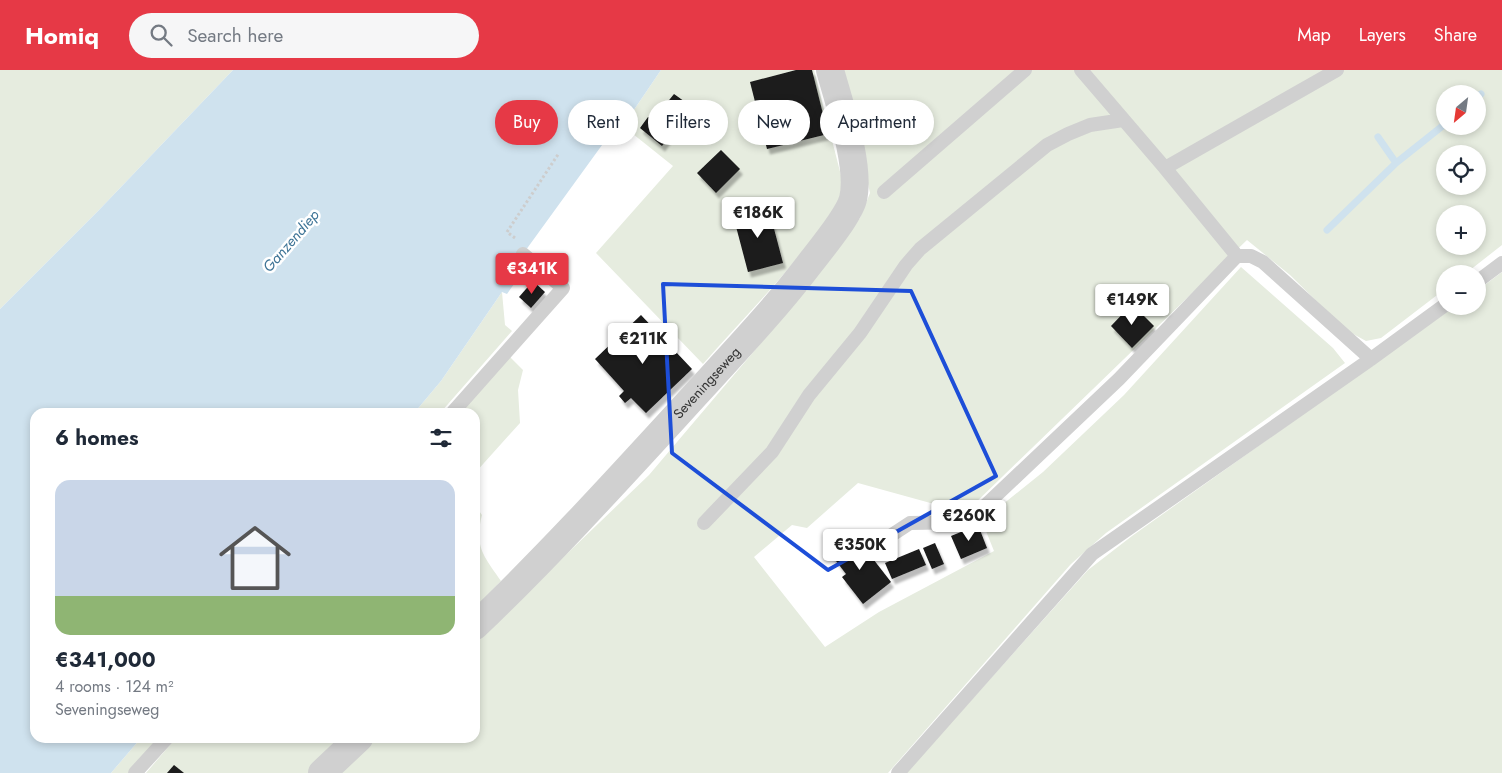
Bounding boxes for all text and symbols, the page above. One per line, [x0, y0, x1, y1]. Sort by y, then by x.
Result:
search box [129, 13, 479, 58]
text: Homiq [25, 18, 99, 53]
icon: search [147, 21, 175, 49]
text: Search here [187, 22, 283, 49]
text: Map [1297, 22, 1331, 48]
text: Layers [1359, 22, 1406, 48]
text: Share [1434, 22, 1477, 48]
north arrow [1436, 85, 1486, 135]
map controls [1436, 85, 1486, 315]
chip: Buy [495, 100, 558, 145]
chip: Rent [568, 100, 638, 145]
chip: Filters [648, 100, 728, 145]
chip: New [738, 100, 810, 145]
chip: Apartment [820, 100, 934, 145]
button: locate [1436, 145, 1486, 195]
pin: €186K [723, 196, 793, 239]
text: €186K [733, 201, 783, 224]
water label: Ganzendiep [258, 204, 325, 277]
button: + [1436, 205, 1486, 255]
pin: €341K [497, 252, 567, 295]
text: €341K [507, 257, 557, 280]
button: − [1436, 265, 1486, 315]
pin: €149K [1097, 284, 1167, 326]
text: €149K [1106, 288, 1158, 311]
pin: €211K [608, 322, 678, 365]
text: €211K [619, 327, 667, 350]
street label: Seveningseweg [668, 342, 745, 423]
text: 6 homes [55, 423, 139, 453]
icon: filters [427, 424, 455, 452]
pin: €260K [934, 500, 1004, 542]
text: €260K [942, 504, 996, 527]
icon: home [210, 513, 300, 603]
pin: €350K [825, 528, 895, 571]
text: €350K [834, 533, 886, 556]
text: €341,000 [55, 645, 156, 675]
text: 4 rooms · 124 m² [55, 675, 174, 698]
text: Seveningseweg [55, 698, 159, 721]

